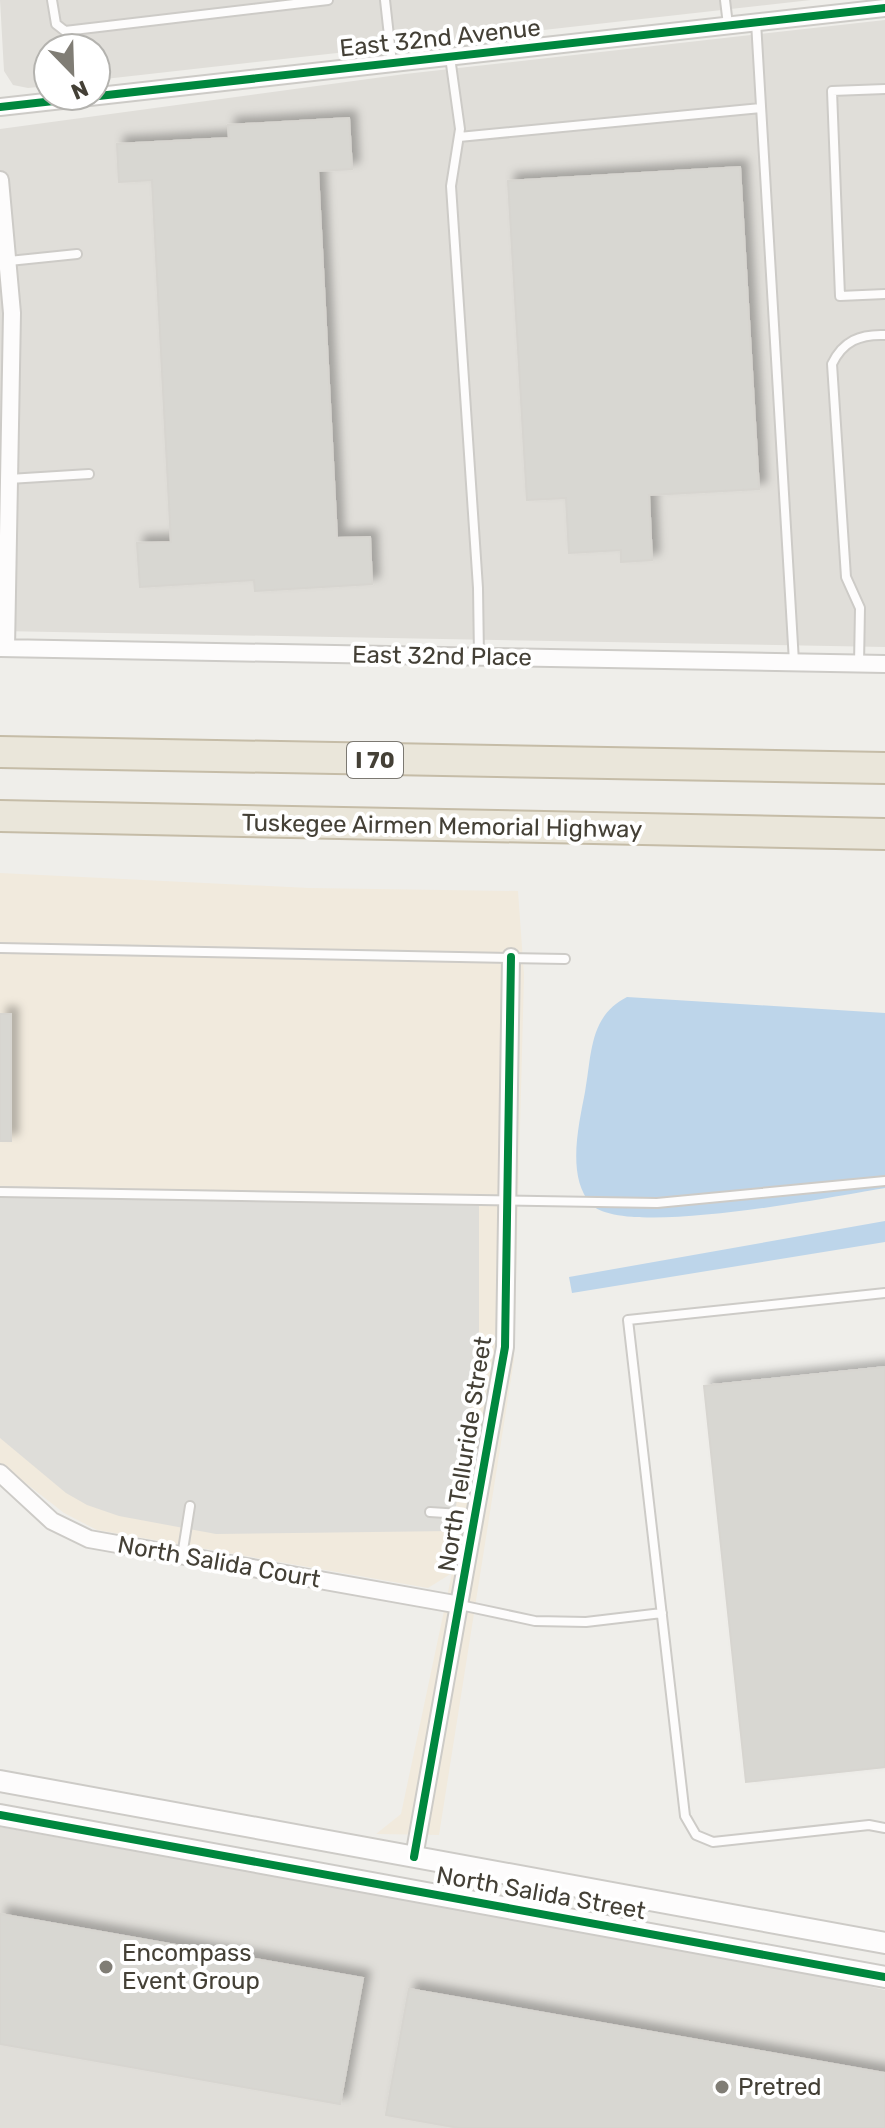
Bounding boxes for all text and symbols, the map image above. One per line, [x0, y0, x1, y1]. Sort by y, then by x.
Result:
street label: East 32nd Avenue [338, 14, 542, 62]
north arrow [32, 32, 112, 112]
text: N [67, 74, 92, 105]
street label: East 32nd Place [352, 640, 532, 672]
road number: I 70 [347, 742, 403, 778]
street label: Tuskegee Airmen Memorial Highway [241, 809, 643, 843]
street label: North Telluride Street [433, 1334, 497, 1574]
street label: North Salida Court [115, 1530, 323, 1594]
street label: North Salida Street [434, 1861, 648, 1925]
place label: Encompass Event Group [122, 1939, 260, 1995]
marker: Encompass Event Group [97, 1958, 115, 1976]
place label: Pretred [738, 2073, 822, 2101]
marker: Pretred [713, 2078, 731, 2096]

